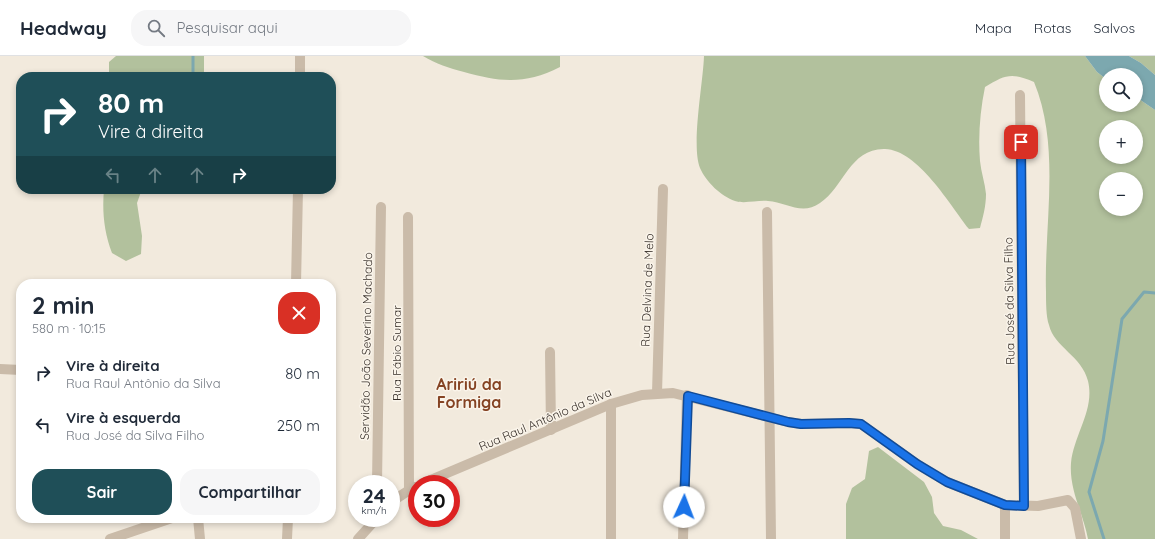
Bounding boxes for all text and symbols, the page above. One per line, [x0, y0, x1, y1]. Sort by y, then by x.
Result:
search box [131, 10, 411, 46]
text: Headway [20, 16, 107, 40]
icon: search [145, 17, 167, 39]
text: Pesquisar aqui [177, 18, 278, 37]
text: Mapa [975, 19, 1012, 37]
text: Rotas [1034, 19, 1071, 37]
text: Salvos [1093, 19, 1135, 37]
map controls [1099, 68, 1143, 216]
button: search [1099, 68, 1143, 112]
text: 80 m [98, 85, 164, 120]
icon: right [32, 88, 84, 140]
text: Vire à direita [98, 120, 204, 143]
button: + [1099, 120, 1143, 164]
pin [1004, 125, 1038, 159]
icon: arrive [1010, 131, 1032, 153]
icon: left [102, 164, 124, 186]
icon: ahead [144, 164, 166, 186]
icon: ahead [186, 164, 208, 186]
icon: right [228, 164, 250, 186]
button: − [1099, 172, 1143, 216]
street label: Rua Delvina de Melo [638, 233, 656, 347]
street label: Rua José da Silva Filho [1000, 237, 1018, 365]
street label: Servidão João Severino Machado [357, 252, 375, 440]
text: 2 min [32, 290, 94, 320]
button: close [278, 292, 320, 334]
street label: Rua Fábio Sumar [389, 305, 404, 401]
text: 580 m · 10:15 [32, 320, 106, 336]
text: Vire à direita [66, 356, 160, 375]
icon: right [32, 362, 54, 384]
text: 80 m [285, 364, 320, 383]
district label: Aririú da Formiga [436, 374, 502, 412]
text: Rua Raul Antônio da Silva [66, 375, 221, 391]
street label: Rua Raul Antônio da Silva [476, 384, 614, 454]
text: Vire à esquerda [66, 408, 181, 427]
icon: left [32, 414, 54, 436]
text: 250 m [277, 416, 320, 435]
text: Rua José da Silva Filho [66, 427, 204, 443]
button: Sair [32, 469, 172, 515]
button: Compartilhar [180, 469, 320, 515]
speed limit sign: 30 [408, 475, 460, 527]
text: 24 [362, 483, 386, 508]
position arrow [663, 486, 705, 528]
text: km/h [361, 504, 387, 517]

